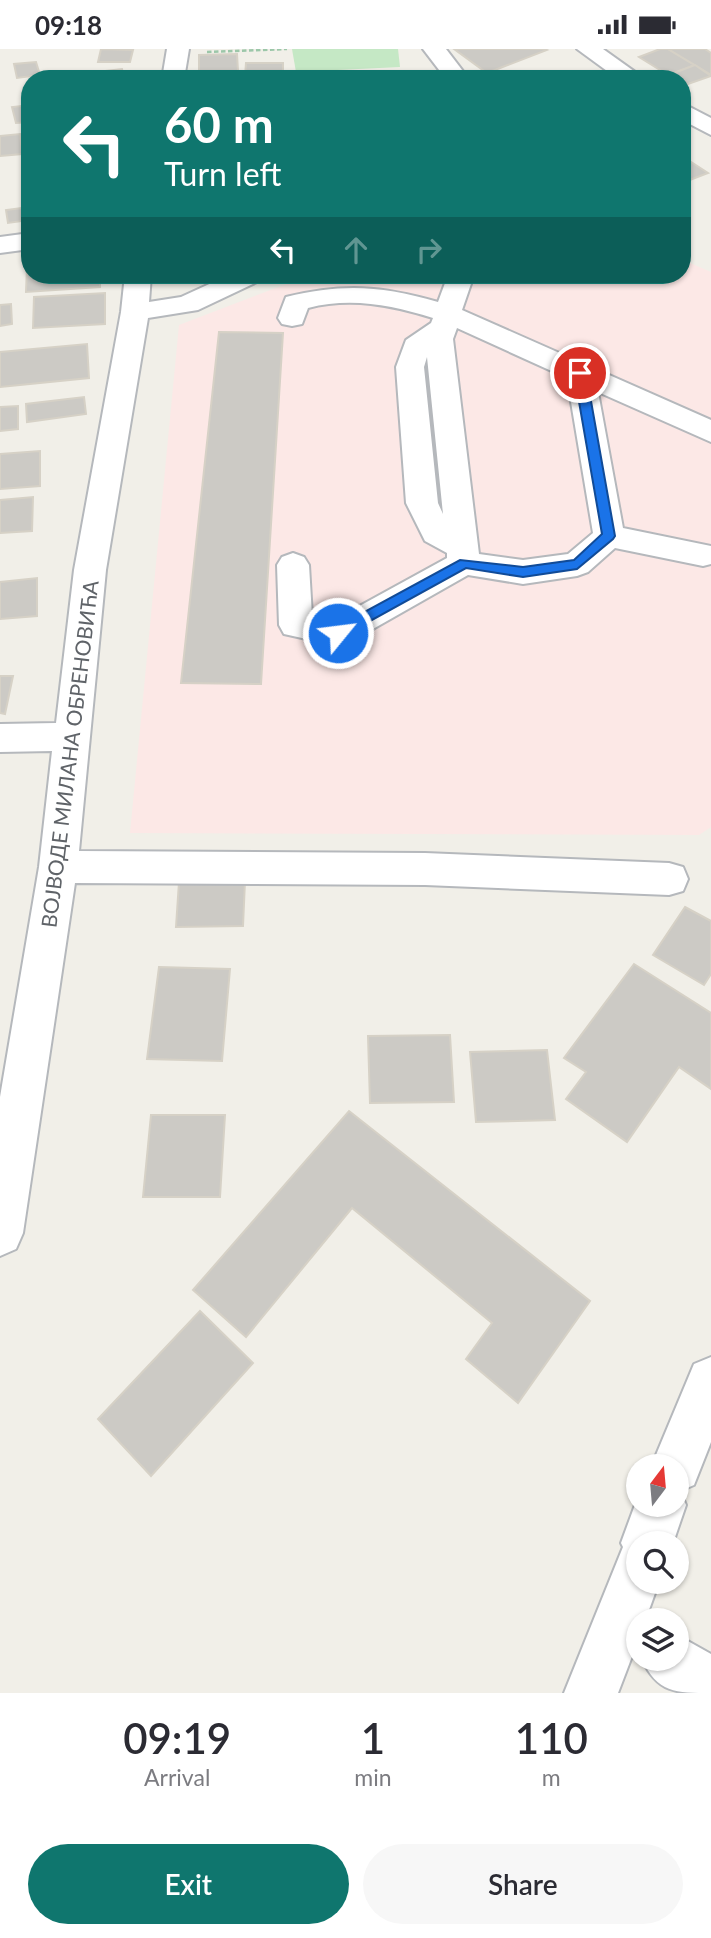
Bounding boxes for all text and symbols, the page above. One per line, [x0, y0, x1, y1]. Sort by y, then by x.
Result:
text: 09:18 [35, 9, 102, 41]
text: 60 m [164, 95, 274, 153]
icon: left [49, 98, 140, 189]
text: Turn left [164, 154, 281, 193]
icon: left [264, 231, 302, 269]
icon: ahead [337, 231, 375, 269]
icon: right [410, 231, 448, 269]
pin [550, 343, 610, 403]
icon: arrive [561, 354, 599, 392]
street label: ВОЈВОДЕ МИЛАНА ОБРЕНОВИЋА [35, 578, 103, 929]
position arrow [301, 596, 375, 670]
north arrow [626, 1454, 690, 1517]
map controls [626, 1454, 689, 1671]
button: search [626, 1531, 689, 1594]
button: layers [626, 1608, 689, 1671]
text: 09:19 [123, 1713, 231, 1763]
text: 1 [361, 1713, 385, 1763]
text: 110 [515, 1713, 588, 1763]
text: Arrival [144, 1763, 210, 1791]
text: min [354, 1763, 392, 1791]
text: m [542, 1763, 561, 1791]
button: Exit [28, 1844, 349, 1924]
button: Share [363, 1844, 683, 1924]

